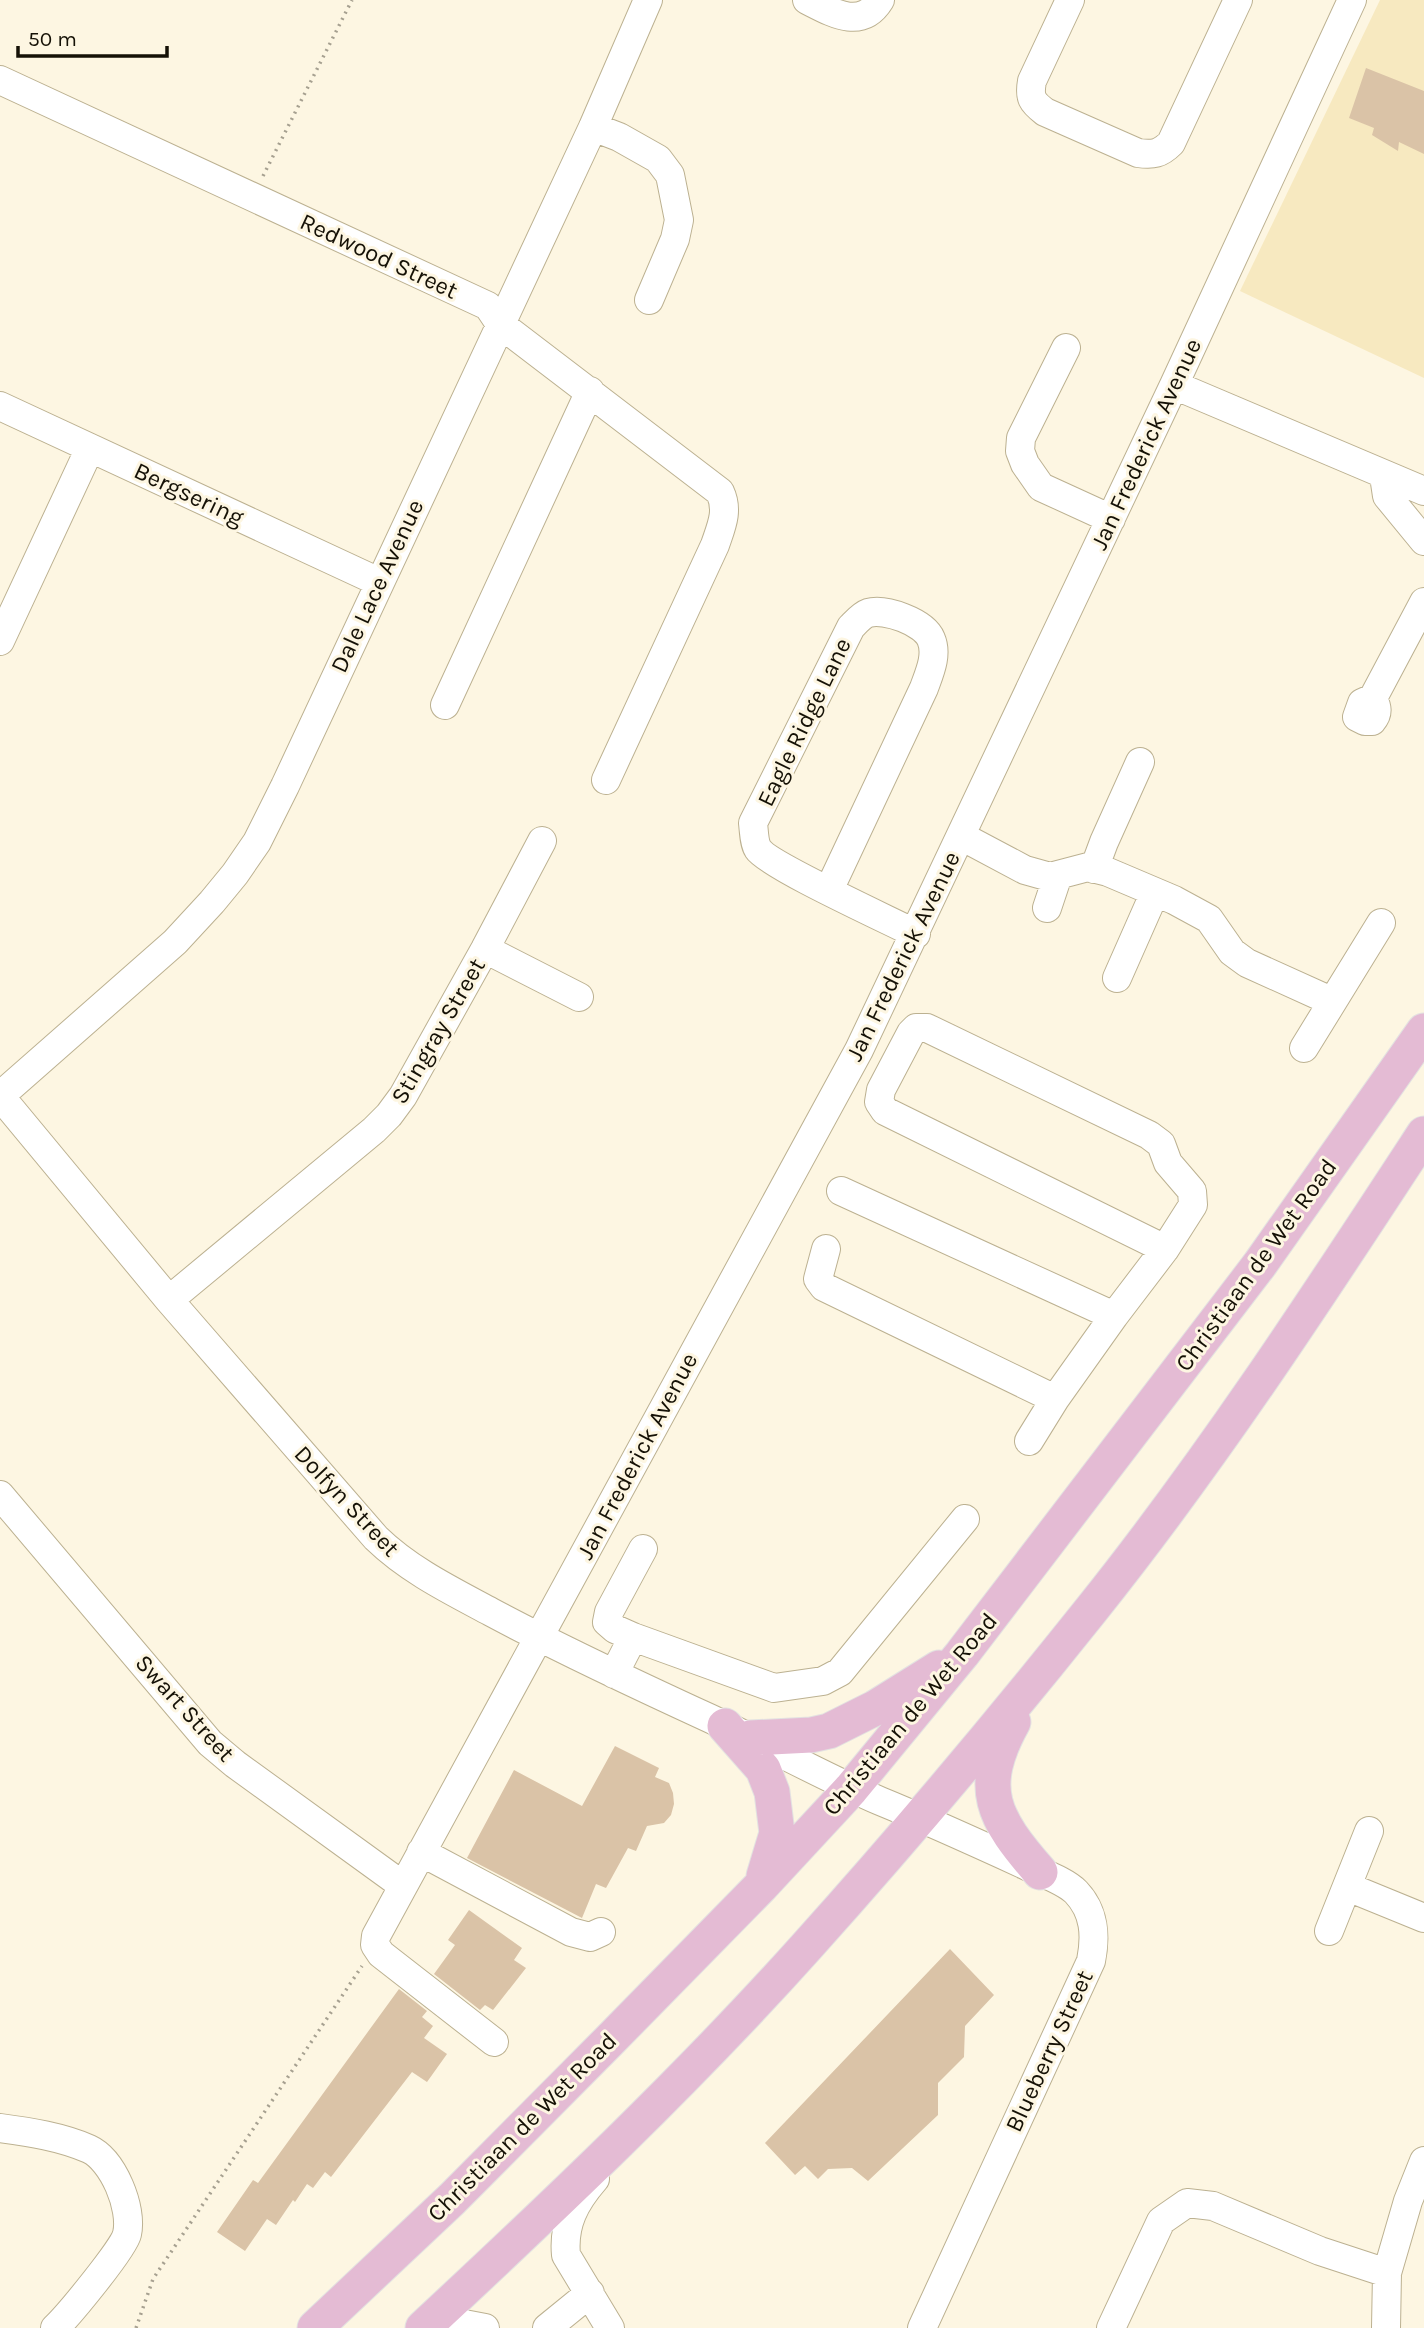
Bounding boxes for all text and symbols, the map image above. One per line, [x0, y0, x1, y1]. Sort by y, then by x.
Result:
scale bar [18, 14, 166, 58]
text: 50 m [28, 27, 77, 51]
street label: Redwood Street [296, 207, 462, 305]
street label: Jan Frederick Avenue [1085, 334, 1207, 554]
street label: Bergsering [130, 456, 249, 532]
street label: Dale Lace Avenue [325, 495, 429, 677]
street label: Eagle Ridge Lane [751, 633, 857, 811]
street label: Jan Frederick Avenue [840, 847, 966, 1065]
street label: Stingray Street [385, 953, 491, 1109]
street label: Christiaan de Wet Road [1170, 1153, 1342, 1377]
street label: Jan Frederick Avenue [571, 1348, 703, 1564]
street label: Dolfyn Street [289, 1440, 405, 1562]
street label: Christiaan de Wet Road [817, 1607, 1003, 1821]
street label: Swart Street [130, 1649, 240, 1767]
street label: Blueberry Street [999, 1966, 1099, 2136]
street label: Christiaan de Wet Road [422, 2027, 622, 2227]

